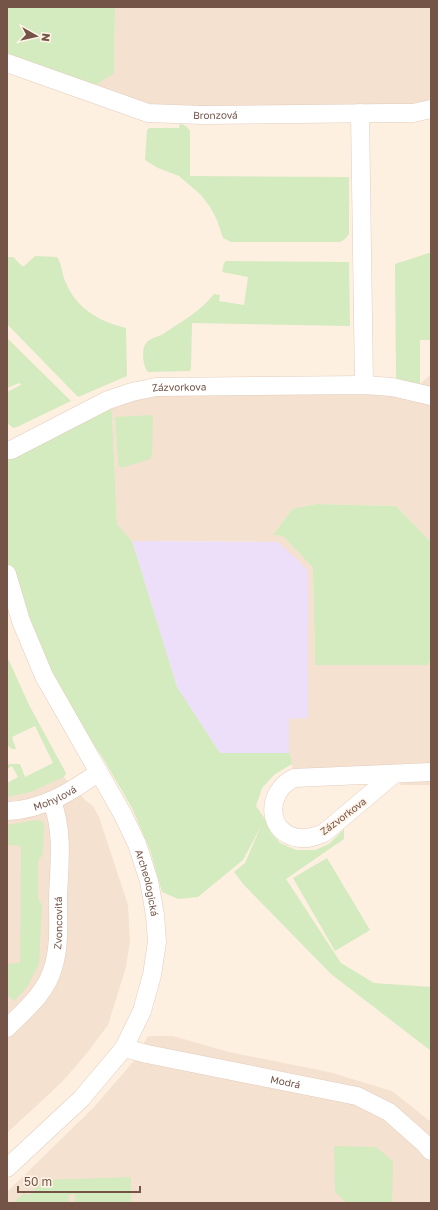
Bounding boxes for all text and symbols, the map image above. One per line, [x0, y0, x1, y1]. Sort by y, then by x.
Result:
north arrow [16, 16, 56, 56]
text: N [39, 32, 53, 43]
street label: Bronzová [193, 109, 238, 121]
street label: Zázvorkova [151, 381, 206, 394]
street label: Mohylová [32, 783, 78, 813]
street label: Zázvorkova [318, 795, 368, 837]
street label: Archeologická [133, 848, 161, 917]
street label: Zvoncovitá [51, 897, 64, 950]
street label: Modrá [269, 1073, 301, 1091]
scale bar [18, 1168, 140, 1194]
text: 50 m [24, 1174, 52, 1189]

